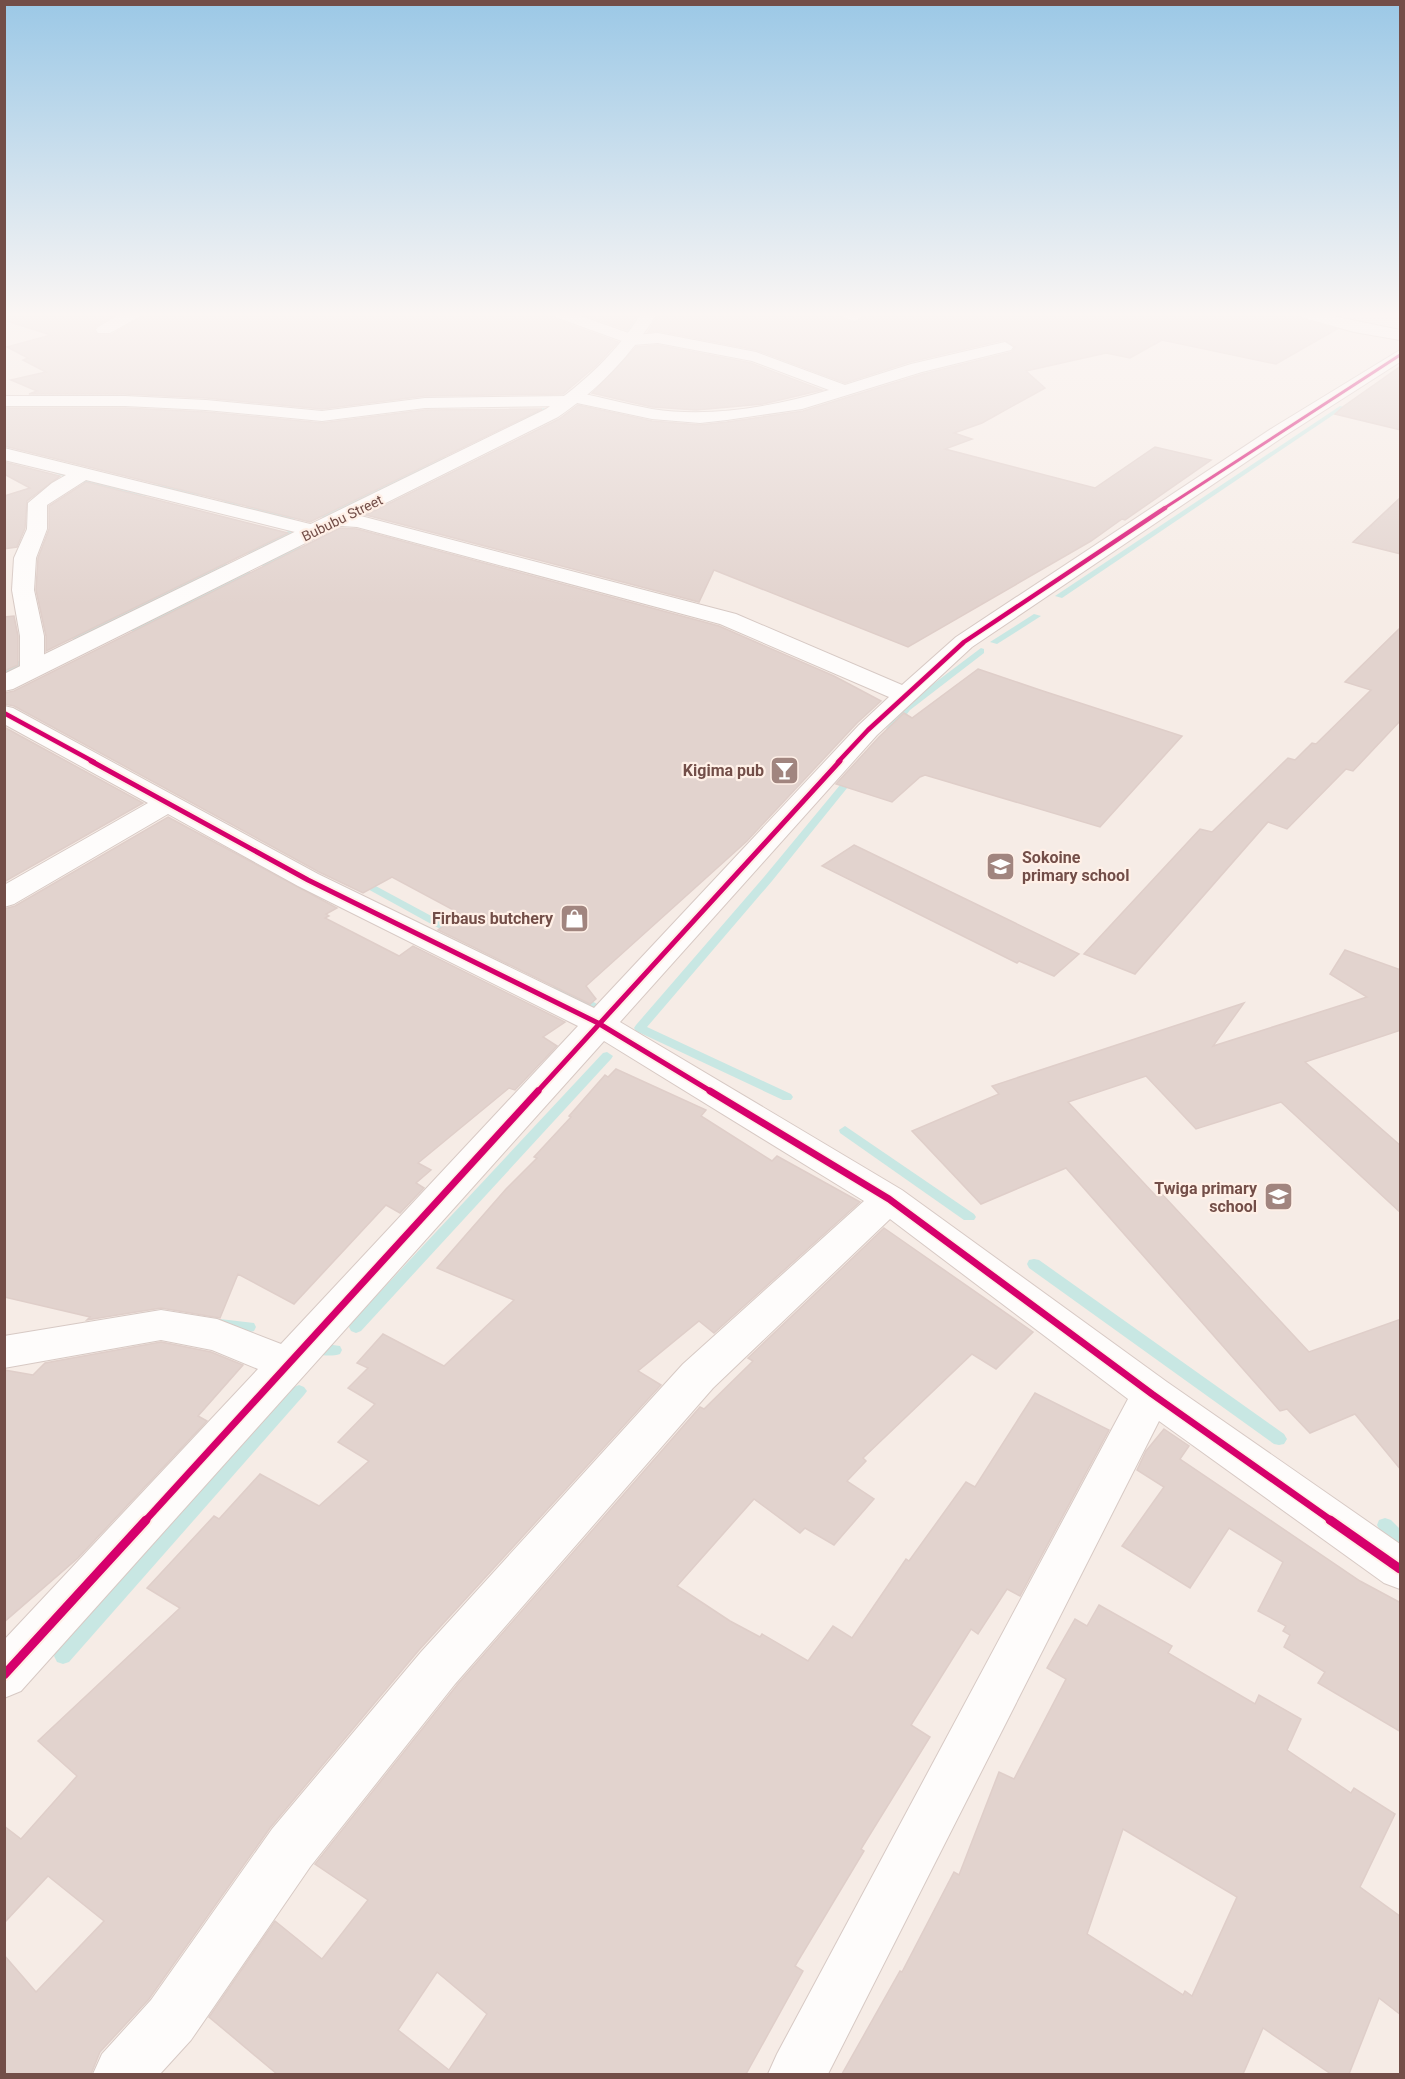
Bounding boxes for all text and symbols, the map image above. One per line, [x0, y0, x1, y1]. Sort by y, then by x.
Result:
street label: Bububu Street [299, 491, 385, 544]
bar icon: Kigima pub [769, 754, 801, 786]
place label: Kigima pub [683, 761, 764, 780]
place label: Sokoine primary school [1022, 848, 1129, 885]
school or university icon: Sokoine primary school [985, 850, 1017, 882]
shop icon: Firbaus butchery [558, 902, 590, 934]
place label: Firbaus butchery [432, 909, 554, 928]
place label: Twiga primary school [1154, 1179, 1258, 1216]
school or university icon: Twiga primary school [1262, 1181, 1294, 1213]

